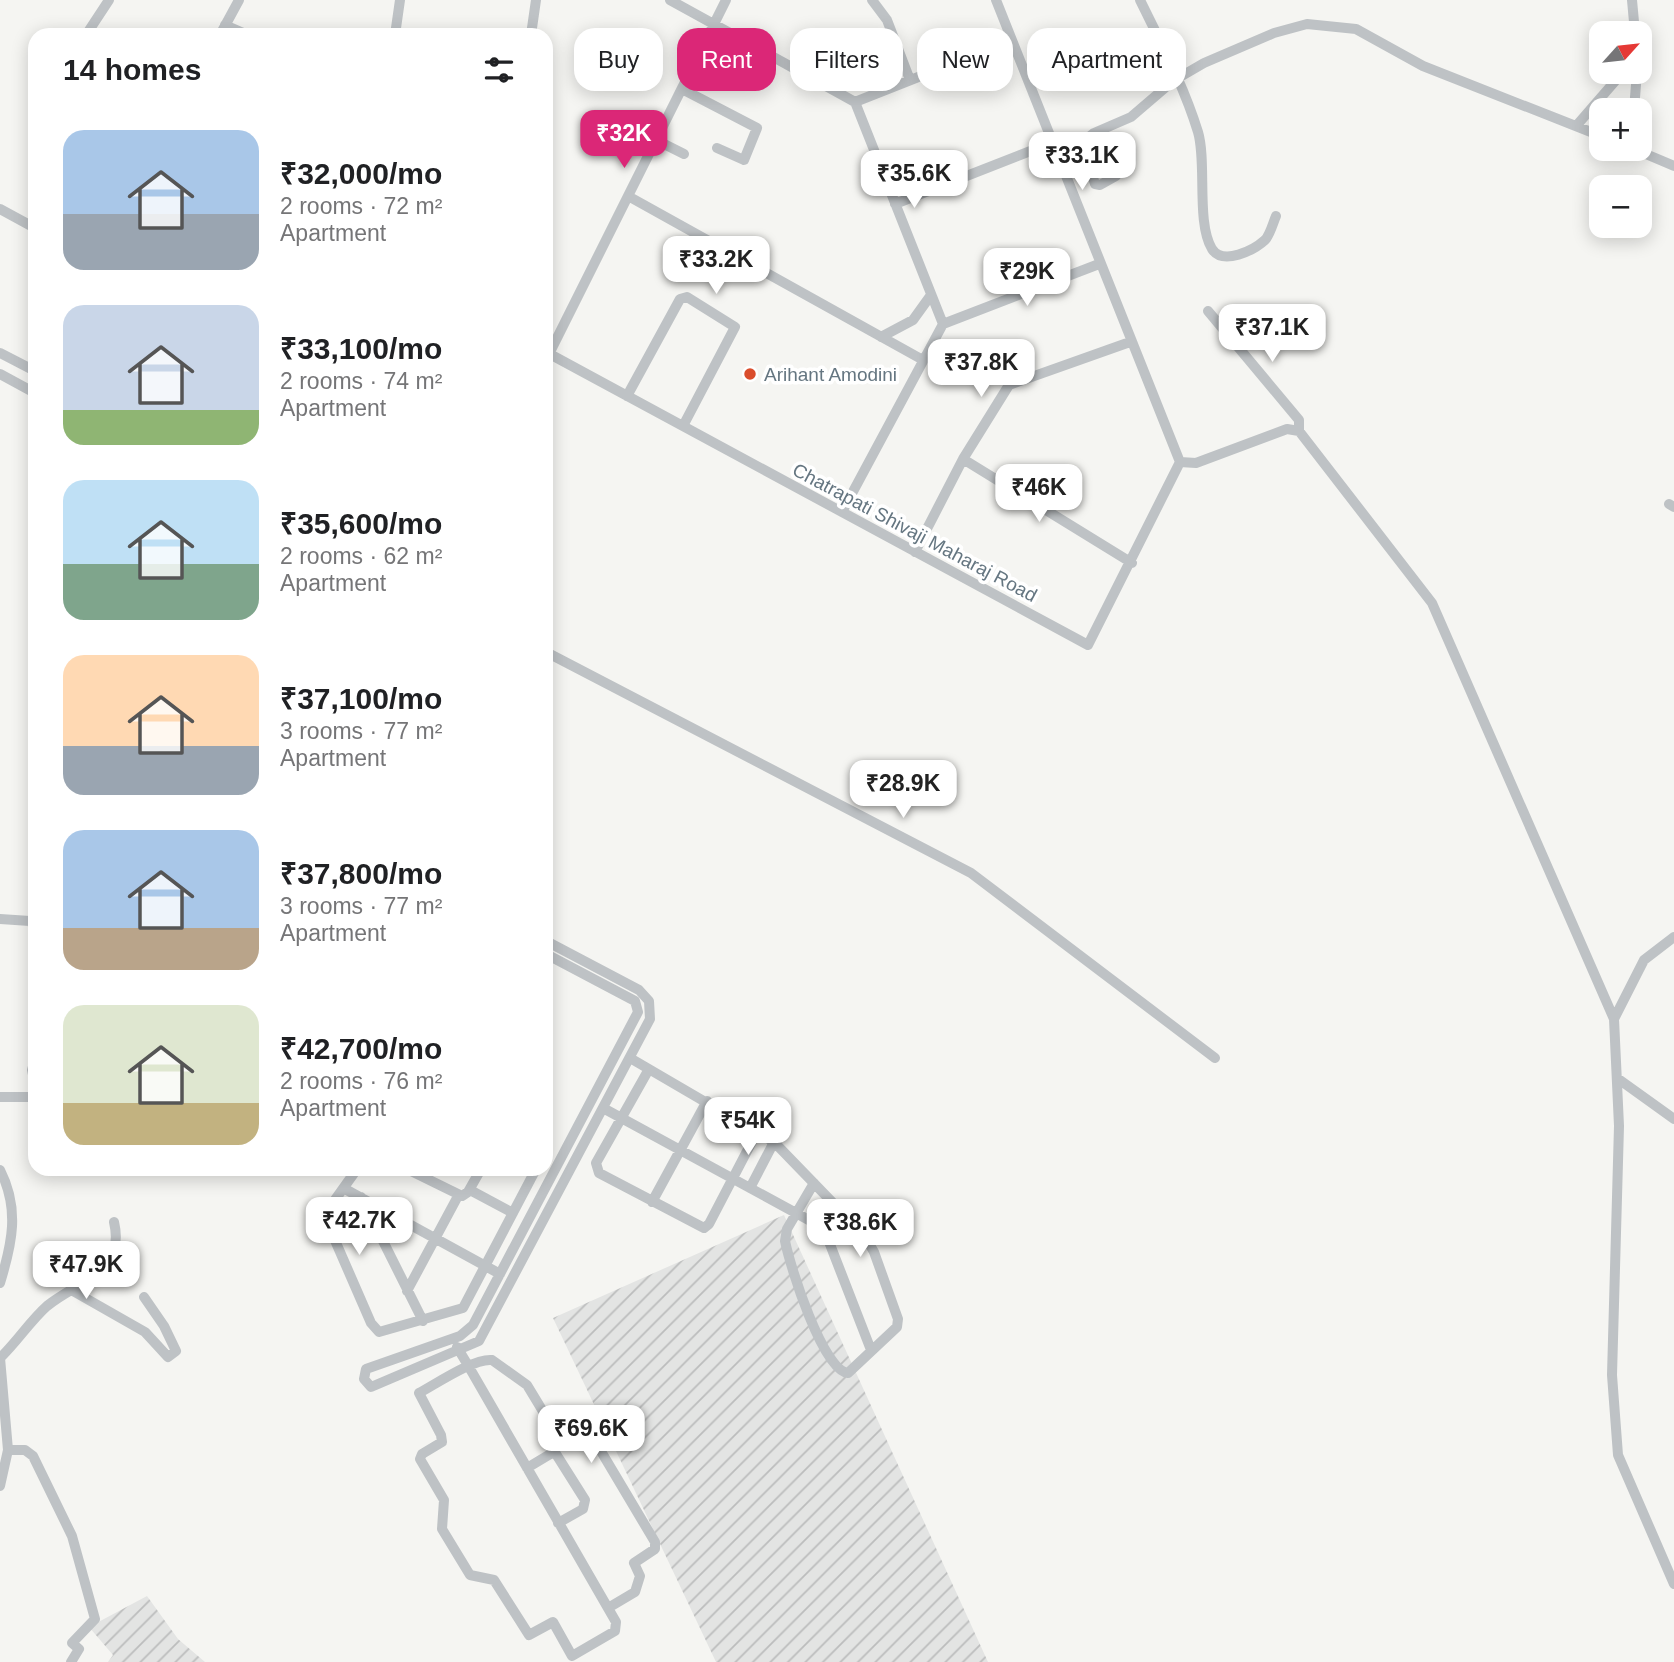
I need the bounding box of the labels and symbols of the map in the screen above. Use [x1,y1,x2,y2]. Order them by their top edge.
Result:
north arrow [1589,21,1652,84]
pin: ₹32K [583,110,665,170]
pin: ₹33.1K [1025,132,1139,192]
pin: ₹35.6K [857,150,971,210]
pin: ₹33.2K [659,236,773,296]
pin: ₹29K [986,248,1068,308]
pin: ₹37.1K [1215,304,1329,364]
pin: ₹37.8K [924,340,1038,399]
place label: Arihant Amodini [764,364,897,385]
marker: Arihant Amodini [742,366,758,382]
street label: Chatrapati Shivaji Maharaj Road [789,459,1040,606]
pin: ₹46K [998,464,1080,524]
pin: ₹28.9K [846,760,960,820]
pin: ₹54K [707,1098,789,1157]
pin: ₹42.7K [302,1198,416,1257]
pin: ₹38.6K [803,1200,917,1259]
pin: ₹47.9K [29,1242,143,1301]
pin: ₹69.6K [534,1406,648,1465]

